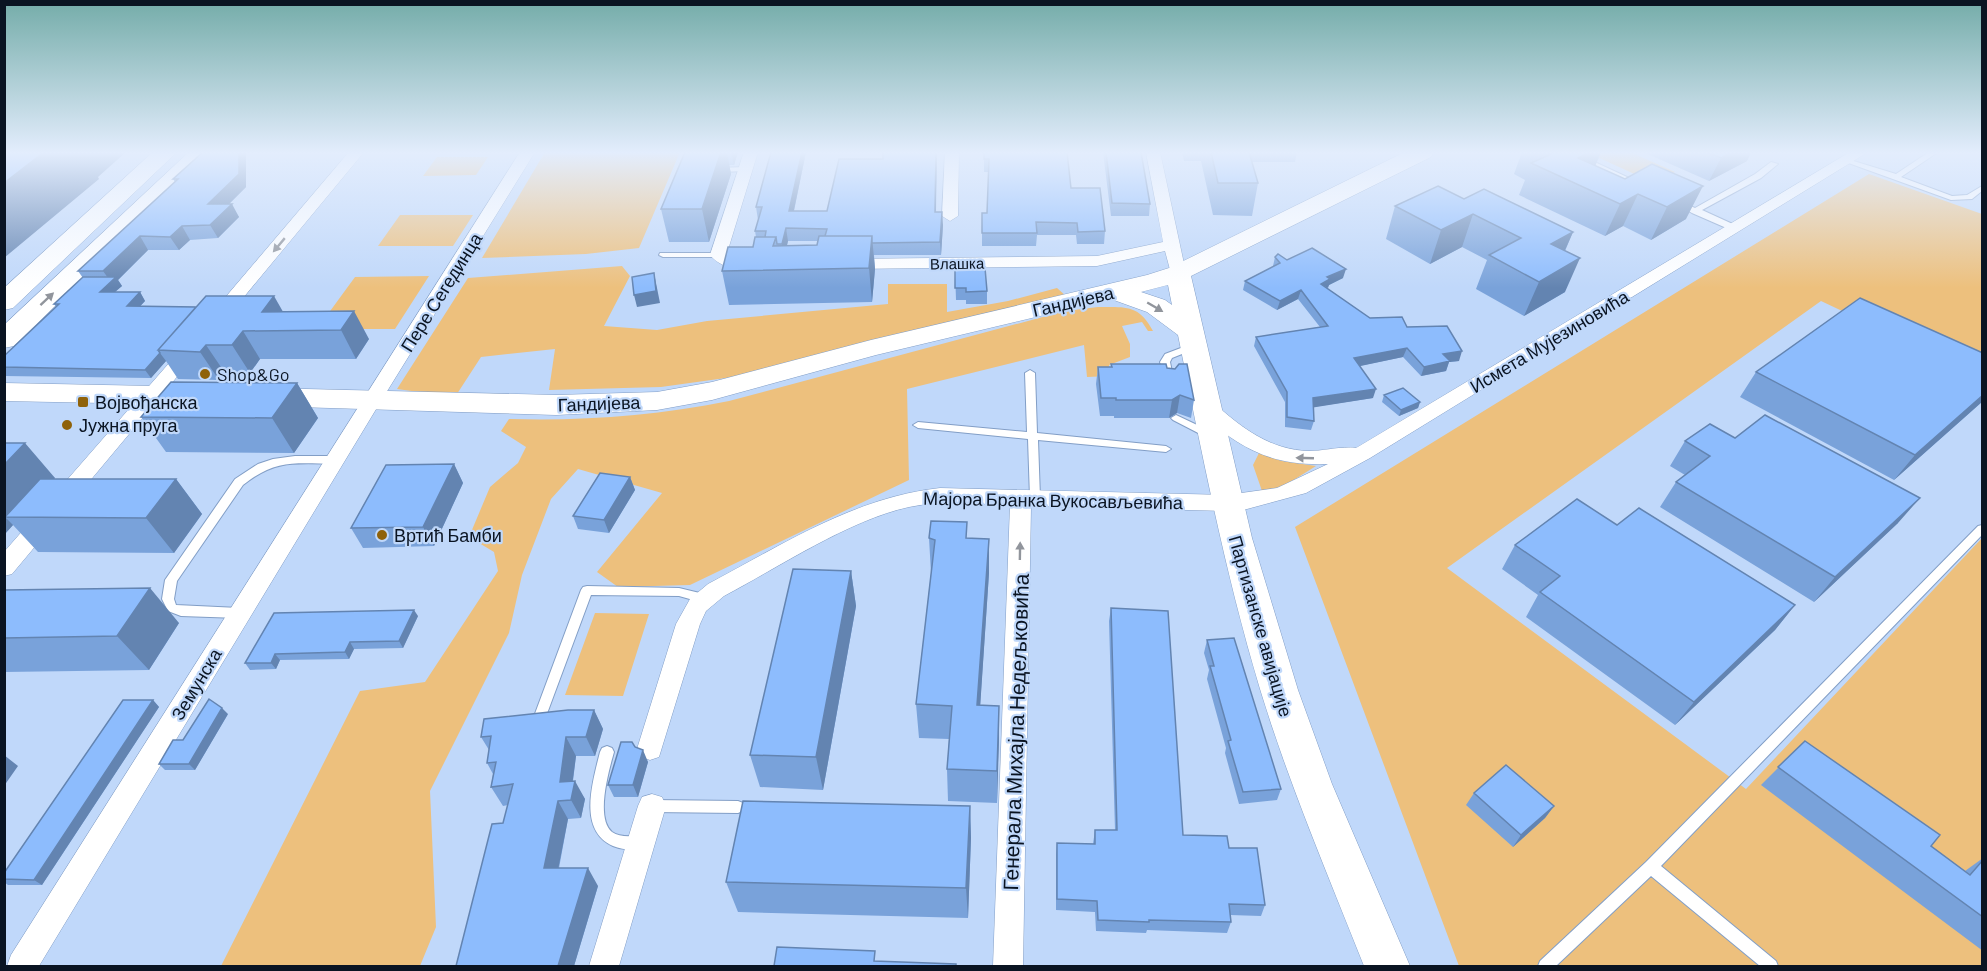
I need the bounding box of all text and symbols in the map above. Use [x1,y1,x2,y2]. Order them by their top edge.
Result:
street label: Пере Сегединца [396,228,487,356]
one-way arrow [273,237,286,252]
street label: Влашка [930,254,985,272]
street label: Гандијева [1030,281,1117,321]
street label: Исмета Мујезиновића [1466,284,1633,397]
one-way arrow [40,293,54,307]
one-way arrow [1147,302,1164,312]
place label: Shop&Go [217,363,290,385]
marker: Shop&Go [198,367,212,381]
place label: Војвођанска [95,391,199,413]
street label: Гандијева [557,391,642,415]
marker: Војвођанска [76,395,90,409]
place label: Јужна пруга [79,414,179,436]
marker: Јужна пруга [60,418,74,432]
one-way arrow [1295,453,1314,462]
street label: Мајора Бранка Вукосављевића [923,487,1184,513]
place label: Вртић Бамби [394,524,502,546]
marker: Вртић Бамби [375,528,389,542]
street label: Партизанске авијације [1225,533,1297,719]
one-way arrow [1015,542,1024,561]
street label: Генерала Михајла Недељковића [997,573,1033,891]
street label: Земунска [166,643,226,724]

